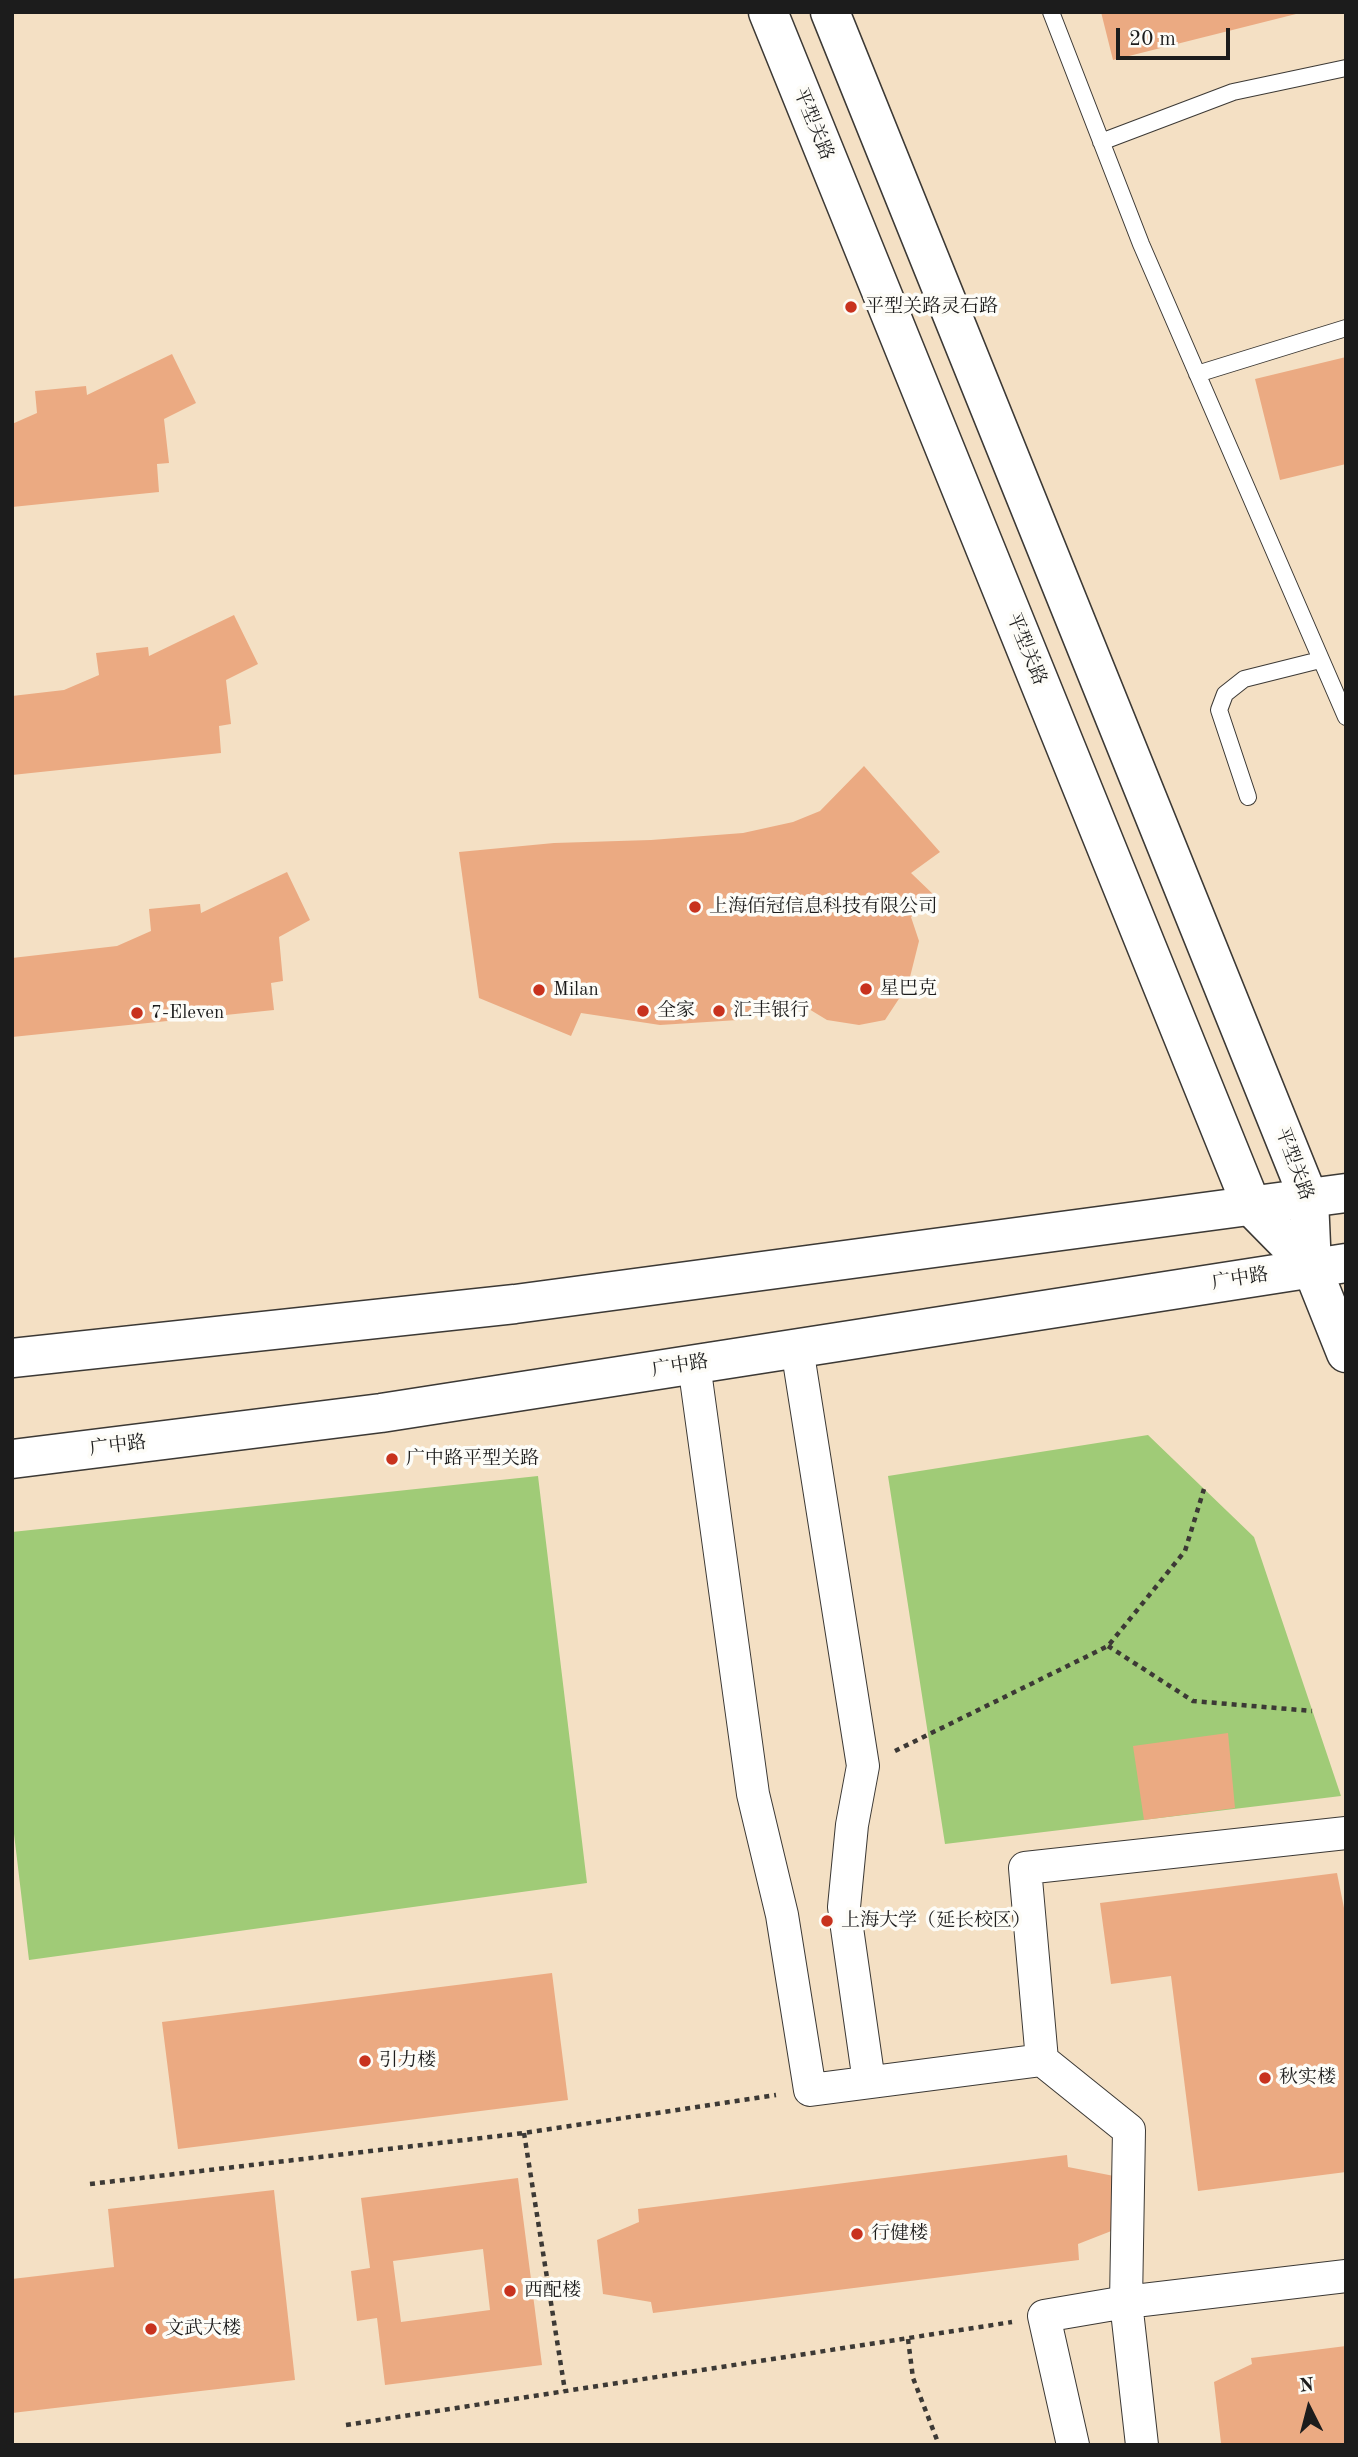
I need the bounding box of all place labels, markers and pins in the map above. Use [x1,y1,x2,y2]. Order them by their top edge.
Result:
place label: 平型关路灵石路 [865,296,998,318]
marker: 平型关路灵石路 [843,299,859,315]
place label: 上海佰冠信息科技有限公司 [709,896,937,918]
marker: 上海佰冠信息科技有限公司 [687,899,703,915]
place label: 星巴克 [880,978,937,1000]
place label: Milan [553,979,599,1001]
marker: 星巴克 [858,981,874,997]
marker: Milan [531,982,547,998]
place label: 全家 [657,1000,695,1022]
place label: 汇丰银行 [733,1000,809,1022]
place label: 7-Eleven [151,1002,224,1024]
marker: 全家 [635,1003,651,1019]
marker: 汇丰银行 [711,1003,727,1019]
marker: 7-Eleven [129,1005,145,1021]
place label: 广中路平型关路 [406,1448,539,1470]
marker: 广中路平型关路 [384,1451,400,1467]
place label: 上海大学（延长校区） [841,1910,1031,1932]
marker: 上海大学（延长校区） [819,1913,835,1929]
place label: 引力楼 [379,2050,436,2072]
marker: 引力楼 [357,2053,373,2069]
place label: 秋实楼 [1279,2067,1336,2089]
marker: 秋实楼 [1257,2070,1273,2086]
place label: 行健楼 [871,2223,928,2245]
marker: 行健楼 [849,2226,865,2242]
place label: 西配楼 [524,2280,581,2302]
marker: 西配楼 [502,2283,518,2299]
place label: 文武大楼 [165,2318,241,2340]
marker: 文武大楼 [143,2321,159,2337]

